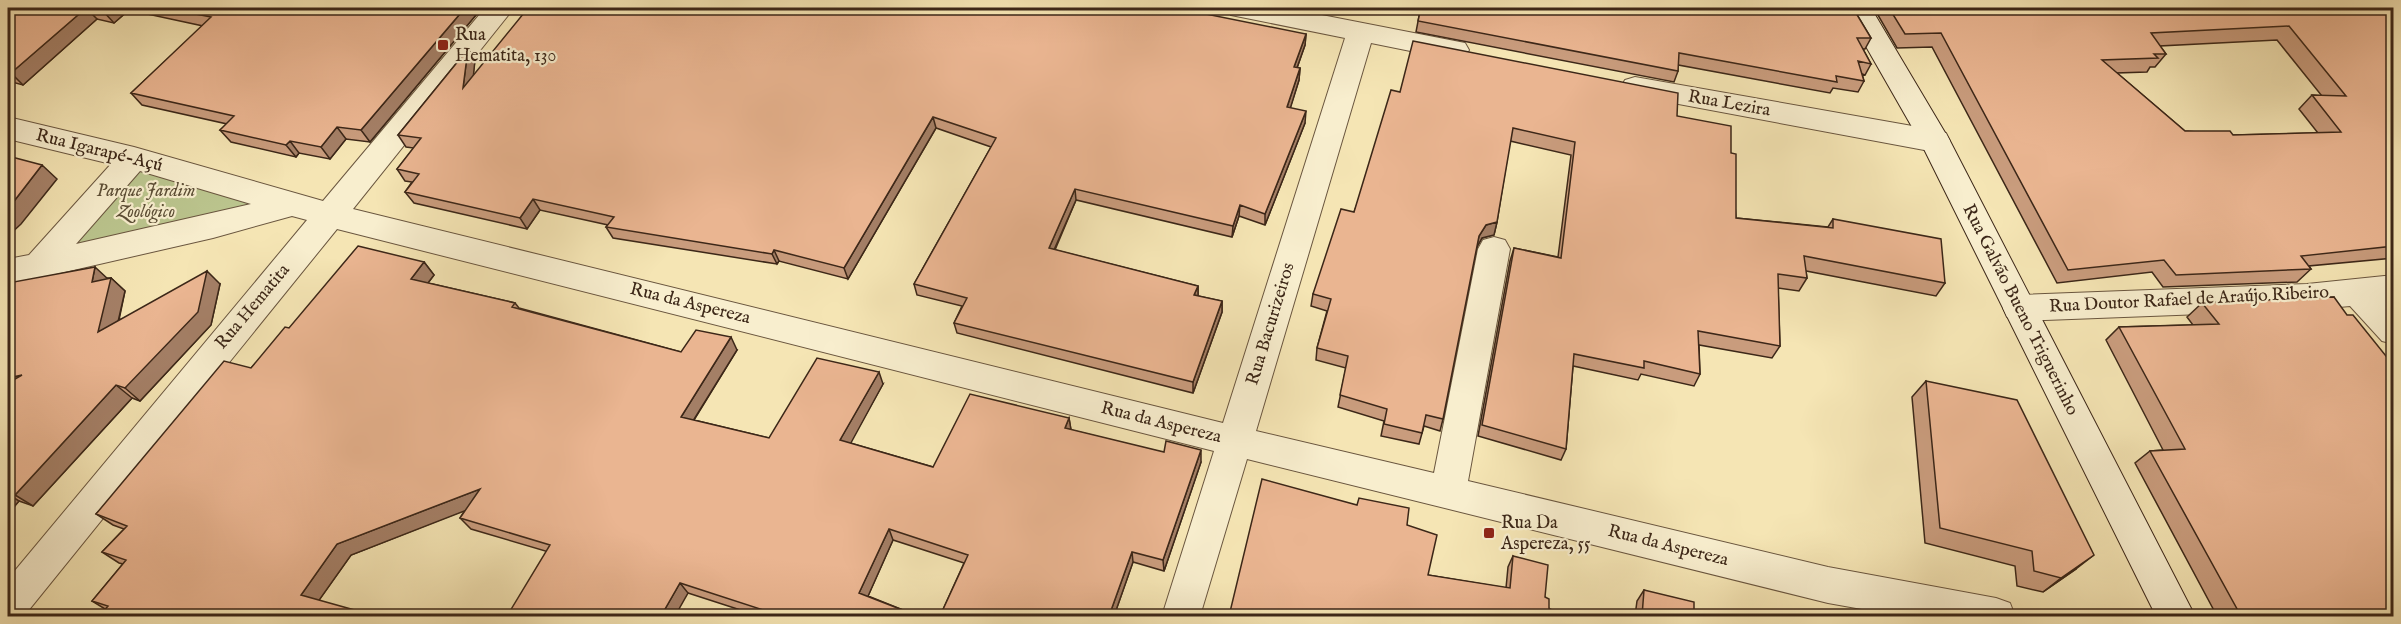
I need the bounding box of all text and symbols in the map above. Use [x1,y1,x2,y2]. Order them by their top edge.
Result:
place label: Rua Hematita, 130 [455,24,556,68]
marker: Rua Hematita, 130 [436,38,450,52]
street label: Rua Lezira [1686,85,1772,123]
street label: Rua Igarapé-Açú [33,124,165,178]
park label: Parque Jardim Zoológico [97,180,195,224]
street label: Rua Galvão Bueno Triguerinho [1957,200,2084,420]
street label: Rua Hematita [211,259,296,355]
street label: Rua Bacurizeiros [1241,260,1301,388]
street label: Rua da Aspereza [627,278,753,330]
street label: Rua Doutor Rafael de Araújo Ribeiro [2049,281,2330,319]
street label: Rua da Aspereza [1098,397,1224,449]
place label: Rua Da Aspereza, 55 [1500,512,1591,556]
street label: Rua da Aspereza [1605,520,1731,572]
marker: Rua Da Aspereza, 55 [1482,526,1496,540]

